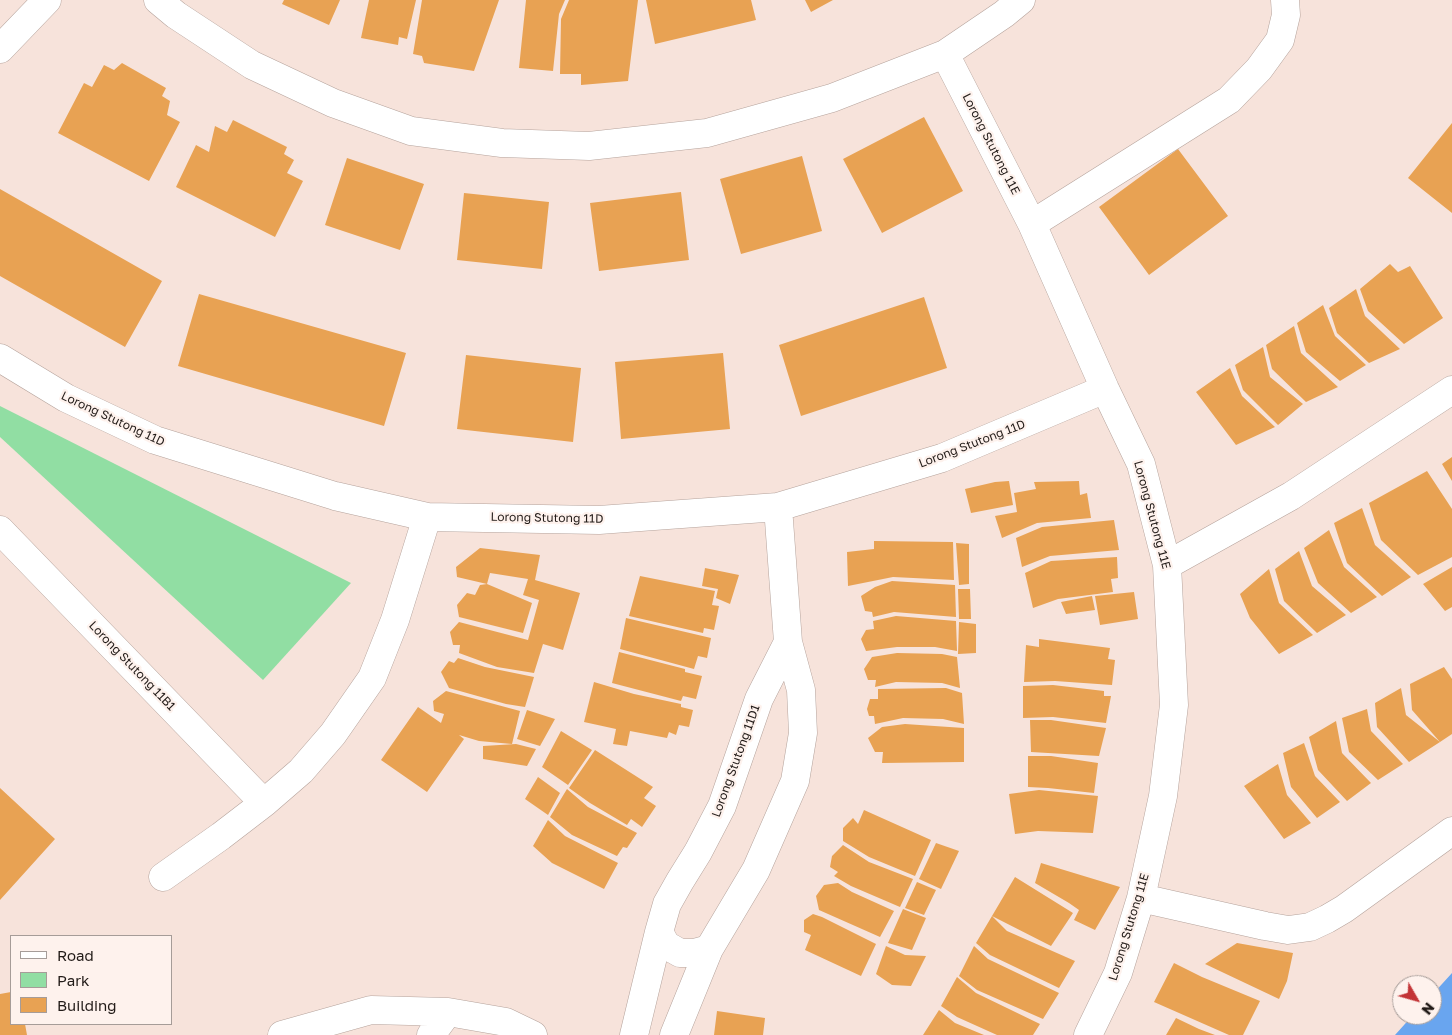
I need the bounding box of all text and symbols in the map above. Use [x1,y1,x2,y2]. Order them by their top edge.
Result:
street label: Lorong Stutong 11E [959,91,1023,197]
street label: Lorong Stutong 11D [59,389,167,449]
street label: Lorong Stutong 11D [917,417,1027,471]
street label: Lorong Stutong 11E [1131,459,1173,571]
street label: Lorong Stutong 11D [491,510,603,526]
street label: Lorong Stutong 11B1 [86,618,178,714]
street label: Lorong Stutong 11D1 [709,703,763,819]
street label: Lorong Stutong 11E [1106,872,1152,982]
legend [10,935,172,1025]
text: Road [57,946,94,964]
text: Park [57,971,89,989]
north arrow [1392,975,1442,1025]
text: Building [57,996,117,1014]
text: N [1418,999,1438,1018]

